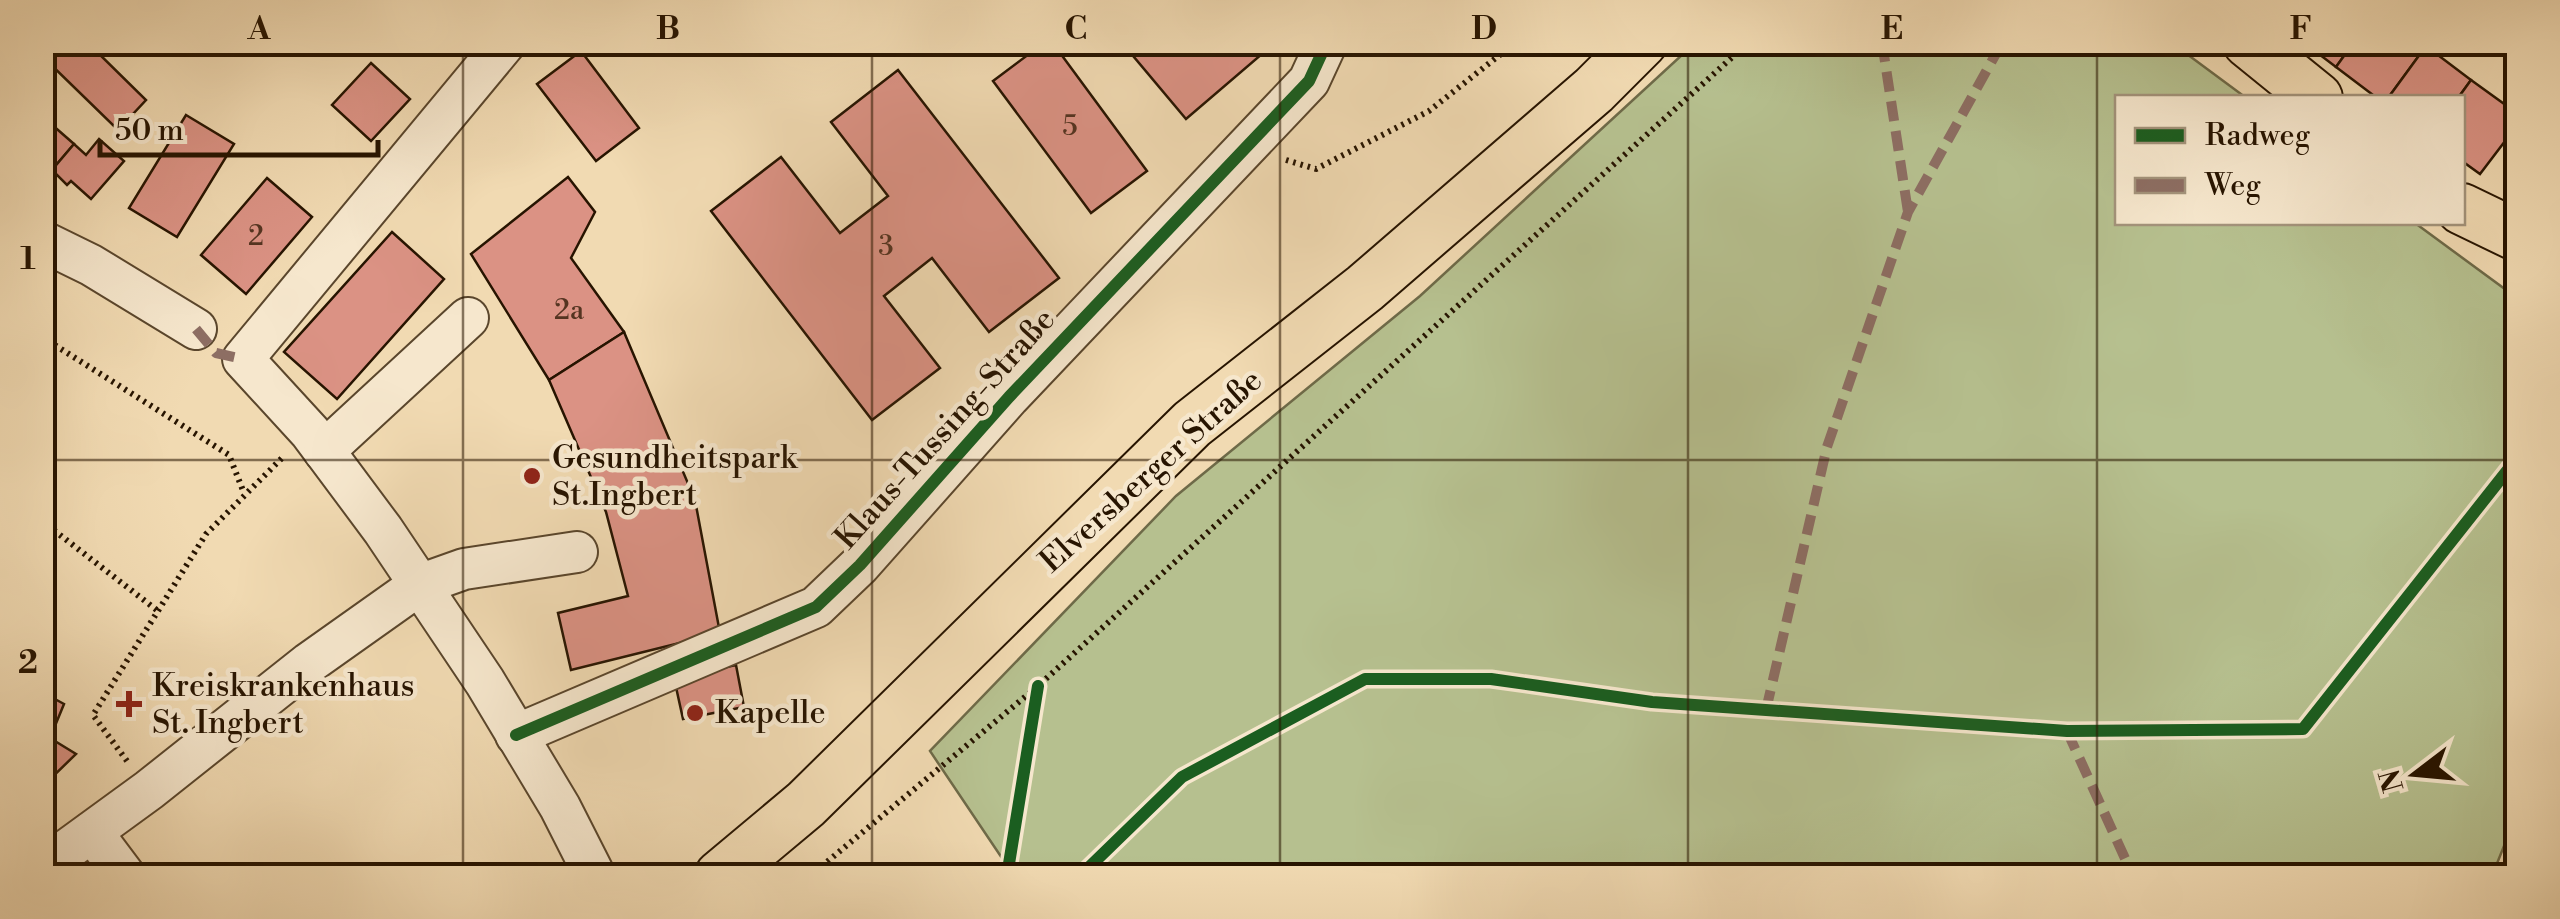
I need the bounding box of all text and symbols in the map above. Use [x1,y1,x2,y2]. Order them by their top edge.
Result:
text: A [247,9,272,49]
text: B [656,9,680,49]
text: C [1065,9,1087,49]
text: D [1471,9,1497,49]
text: E [1881,9,1903,49]
text: F [2290,9,2312,49]
scale bar [100,95,378,157]
legend [2115,95,2465,225]
house number: 5 [1062,109,1078,144]
text: 50 m [115,112,184,150]
text: Radweg [2205,117,2311,155]
text: Weg [2204,167,2261,205]
house number: 2 [248,219,264,254]
house number: 3 [878,229,894,264]
text: 1 [20,239,36,279]
house number: 2a [554,293,585,328]
street label: Klaus-Tussing-Straße [826,300,1064,558]
street label: Elversberger Straße [1031,361,1271,581]
place label: Gesundheitspark St.Ingbert [552,438,799,515]
marker: Gesundheitspark St.Ingbert [521,465,543,487]
text: 2 [18,643,38,683]
place label: Kreiskrankenhaus St. Ingbert [152,666,415,743]
marker: Kreiskrankenhaus St. Ingbert [116,691,142,717]
place label: Kapelle [715,693,826,733]
marker: Kapelle [684,702,706,724]
north arrow [2365,724,2465,824]
text: N [2373,765,2412,796]

